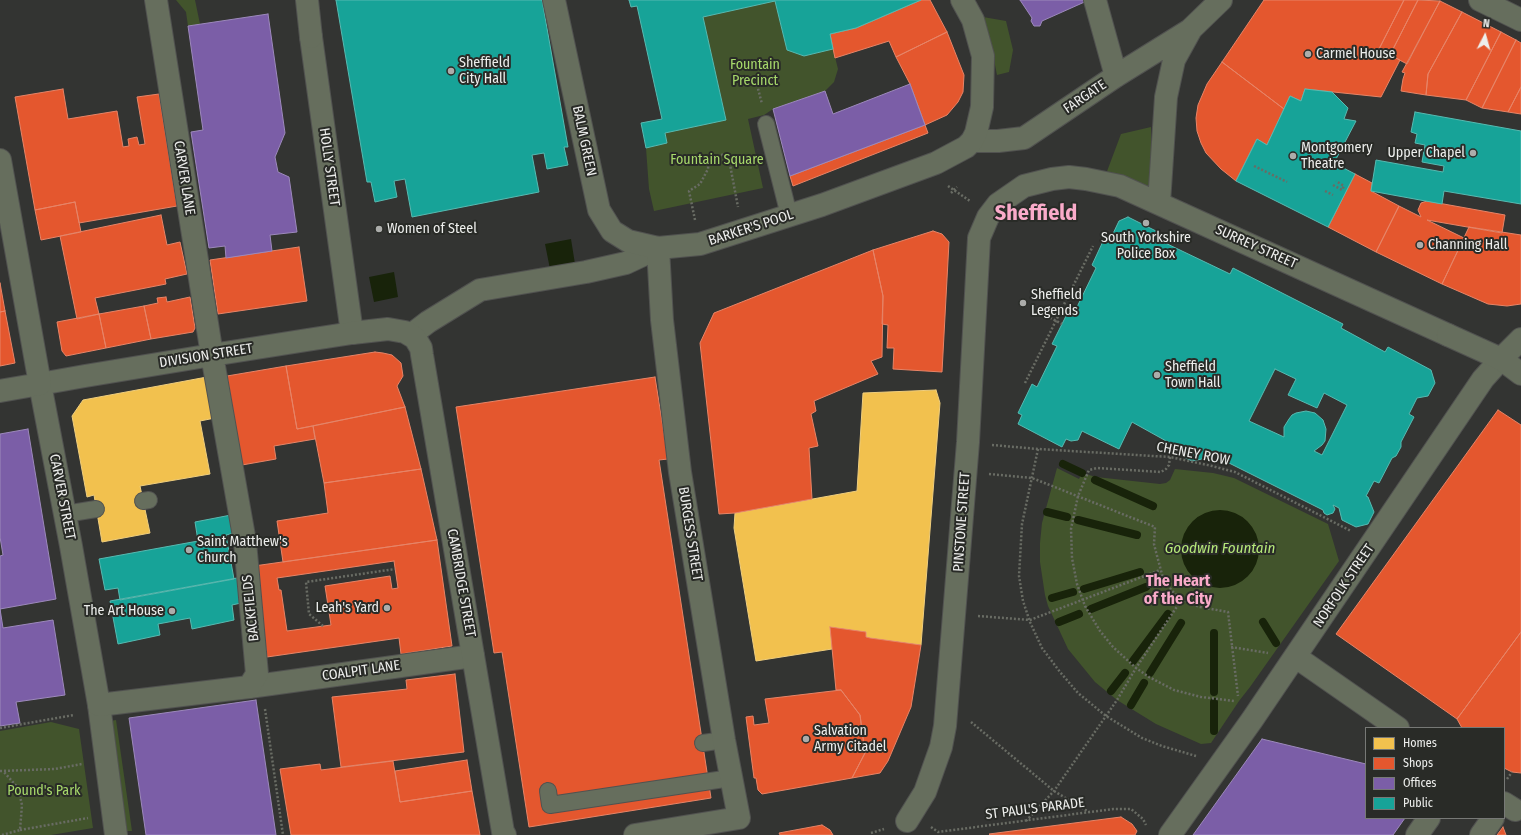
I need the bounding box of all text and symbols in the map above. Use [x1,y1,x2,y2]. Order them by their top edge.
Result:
north arrow [1465,16,1505,56]
text: N [1482,17,1490,30]
place label: Carmel House [1316,46,1395,62]
marker: Carmel House [1303,49,1313,59]
place label: Sheffield City Hall [459,55,510,88]
park label: Fountain Precinct [730,57,780,90]
marker: Sheffield City Hall [446,66,456,76]
street label: FARGATE [1060,77,1110,117]
street label: BALM GREEN [568,104,600,178]
street label: HOLLY STREET [315,127,343,207]
street label: CARVER LANE [170,140,198,216]
place label: Montgomery Theatre [1301,140,1373,172]
place label: Upper Chapel [1388,145,1465,161]
marker: Upper Chapel [1468,148,1478,158]
marker: Montgomery Theatre [1288,151,1298,161]
park label: Fountain Square [670,152,764,168]
district label: Sheffield [995,201,1077,227]
street label: BARKER'S POOL [706,206,796,250]
marker: South Yorkshire Police Box [1141,218,1151,228]
place label: Women of Steel [387,221,477,237]
street label: SURREY STREET [1213,222,1299,272]
marker: Women of Steel [374,224,384,234]
place label: South Yorkshire Police Box [1101,230,1191,262]
place label: Channing Hall [1428,237,1507,253]
marker: Channing Hall [1415,240,1425,250]
place label: Sheffield Legends [1031,287,1082,320]
marker: Sheffield Legends [1018,298,1028,308]
street label: DIVISION STREET [158,340,254,372]
place label: Sheffield Town Hall [1165,359,1221,392]
marker: Sheffield Town Hall [1152,370,1162,380]
street label: CHENEY ROW [1155,439,1231,469]
street label: CARVER STREET [45,453,79,541]
street label: PINSTONE STREET [950,472,974,572]
street label: BURGESS STREET [674,486,706,582]
street label: CAMBRIDGE STREET [443,527,479,639]
place label: Saint Matthew's Church [197,534,288,566]
water label: Goodwin Fountain [1165,540,1275,558]
street label: NORFOLK STREET [1310,541,1378,631]
marker: Saint Matthew's Church [184,545,194,555]
district label: The Heart of the City [1144,572,1212,610]
street label: BACKFIELDS [239,574,263,642]
place label: Leah's Yard [316,600,379,616]
place label: The Art House [84,603,164,619]
marker: Leah's Yard [382,603,392,613]
marker: The Art House [167,606,177,616]
street label: COALPIT LANE [321,657,401,685]
place label: Salvation Army Citadel [814,723,887,756]
legend [1365,727,1505,819]
marker: Salvation Army Citadel [801,734,811,744]
text: Homes [1403,736,1437,750]
text: Shops [1403,756,1433,770]
text: Offices [1403,776,1436,790]
park label: Pound's Park [7,783,81,799]
street label: ST PAUL'S PARADE [984,795,1086,823]
text: Public [1403,796,1433,810]

